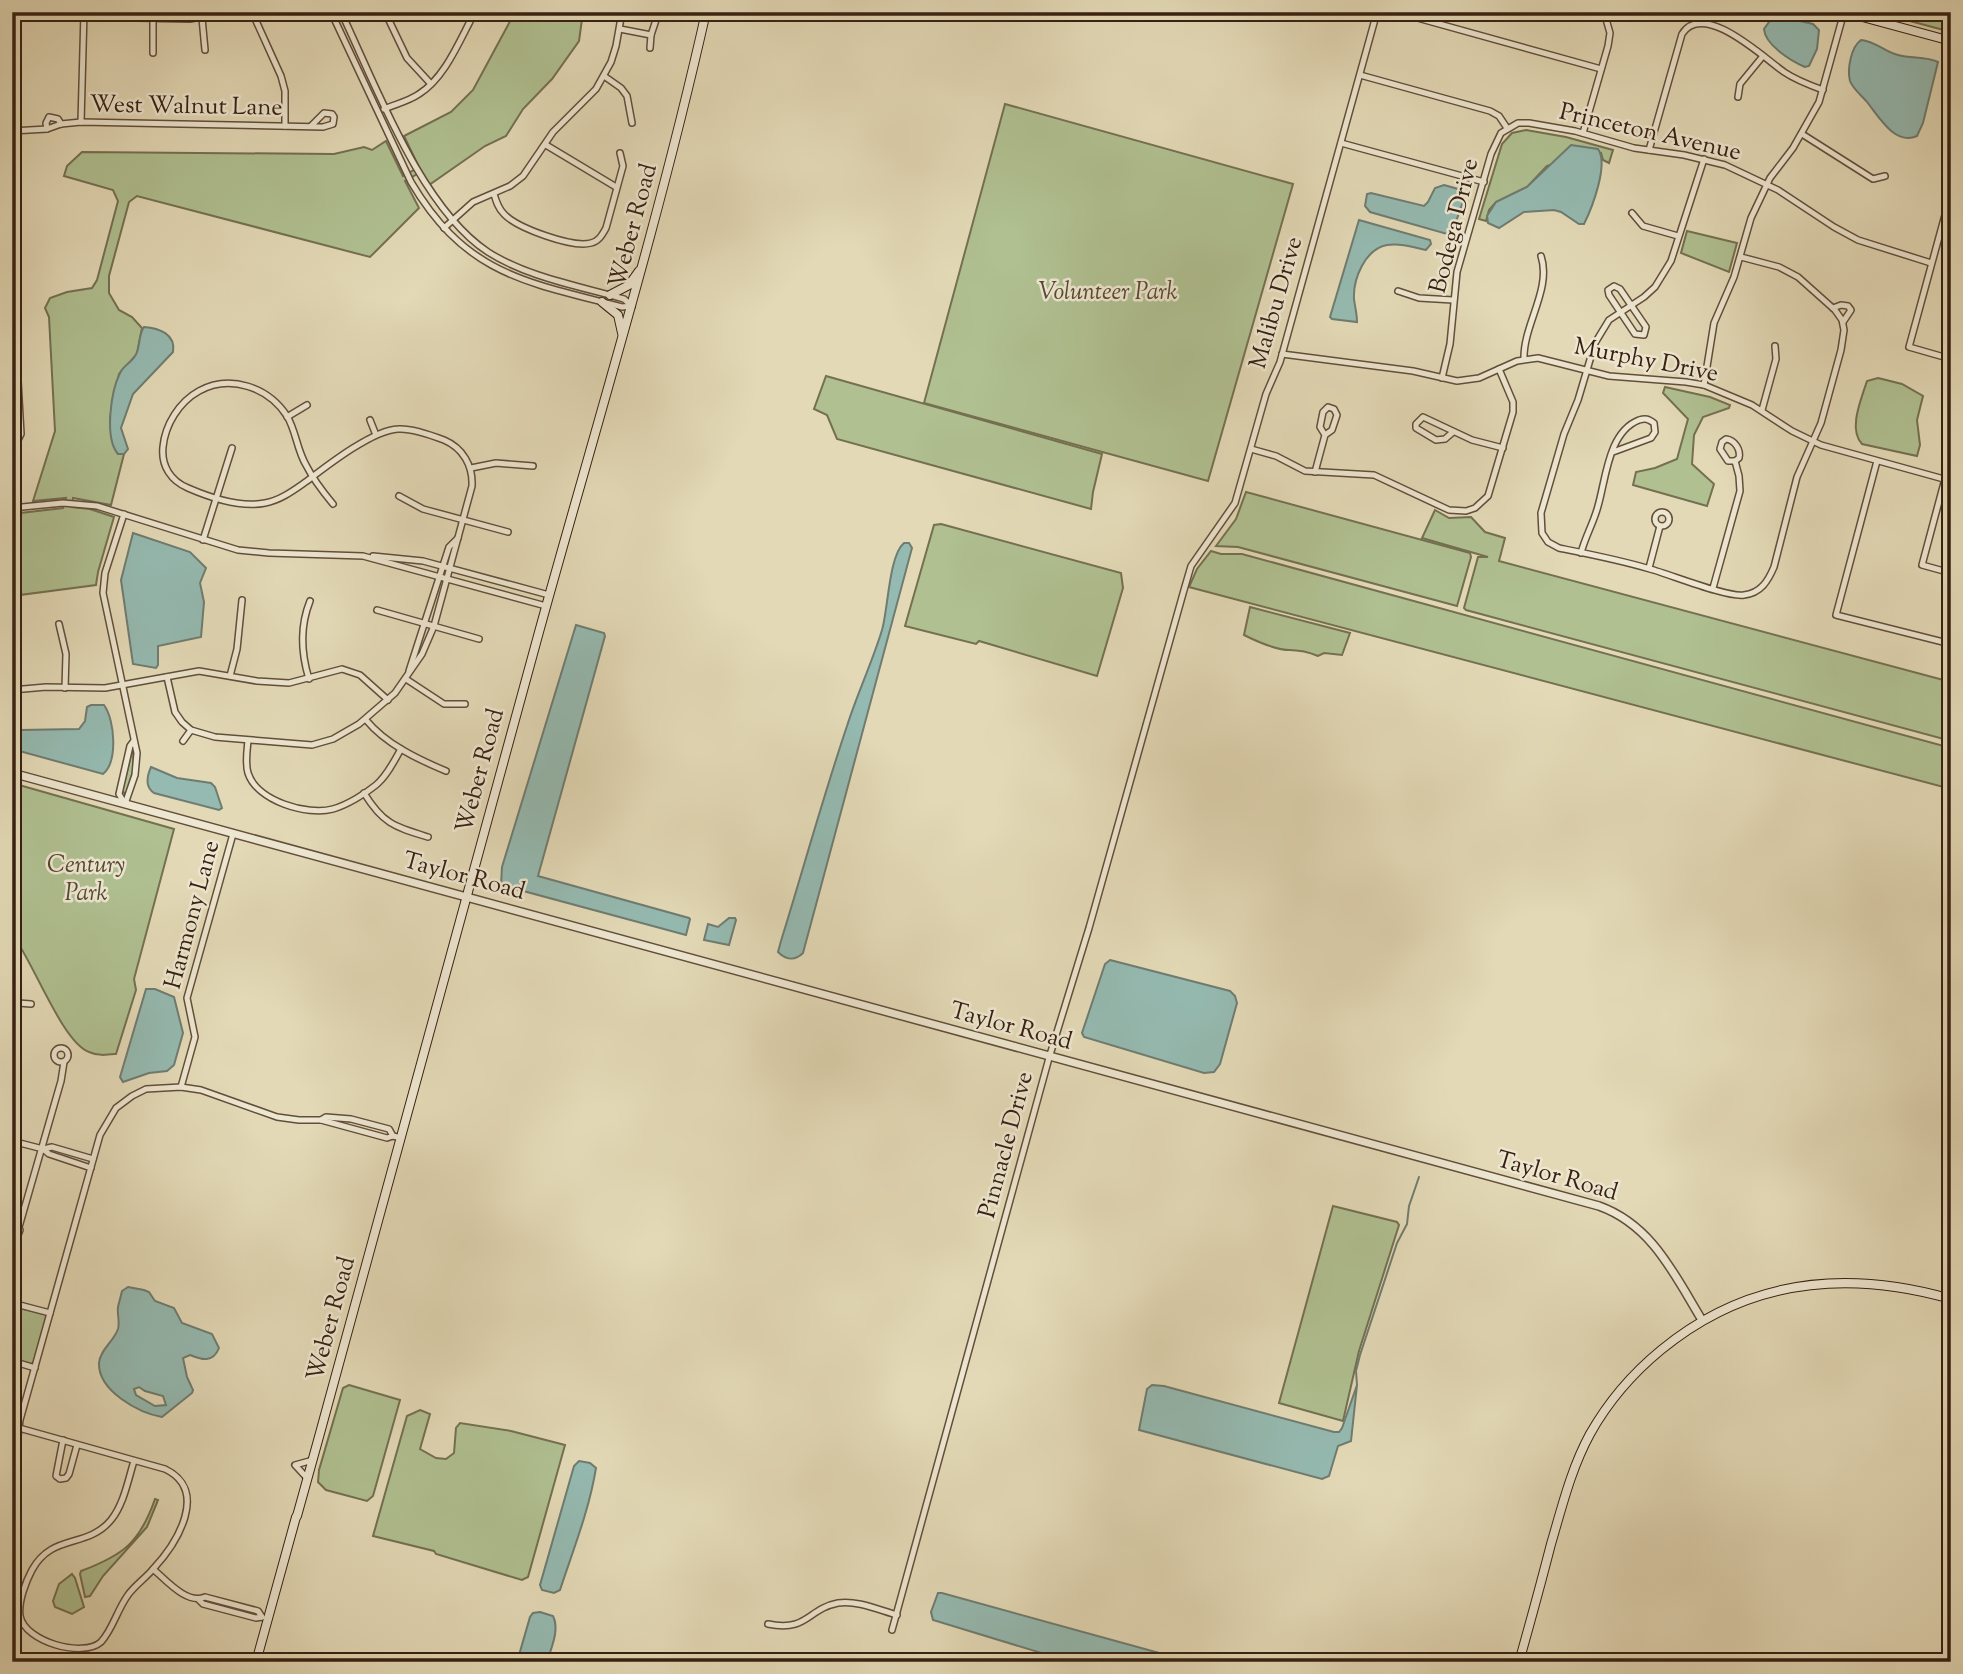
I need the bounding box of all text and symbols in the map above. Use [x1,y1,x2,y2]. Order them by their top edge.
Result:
street label: West Walnut Lane [89,88,283,126]
street label: Princeton Avenue [1556,96,1744,170]
street label: Bodega Drive [1422,155,1488,297]
street label: Weber Road [601,160,667,292]
street label: Malibu Drive [1242,233,1312,373]
park label: Volunteer Park [1039,276,1178,310]
street label: Murphy Drive [1571,330,1721,392]
street label: Weber Road [448,705,514,837]
street label: Harmony Lane [157,837,229,993]
street label: Taylor Road [399,844,529,910]
park label: Century Park [47,849,125,911]
street label: Taylor Road [946,994,1076,1060]
street label: Pinnacle Drive [971,1068,1043,1222]
street label: Taylor Road [1492,1143,1622,1211]
street label: Weber Road [299,1253,365,1385]

